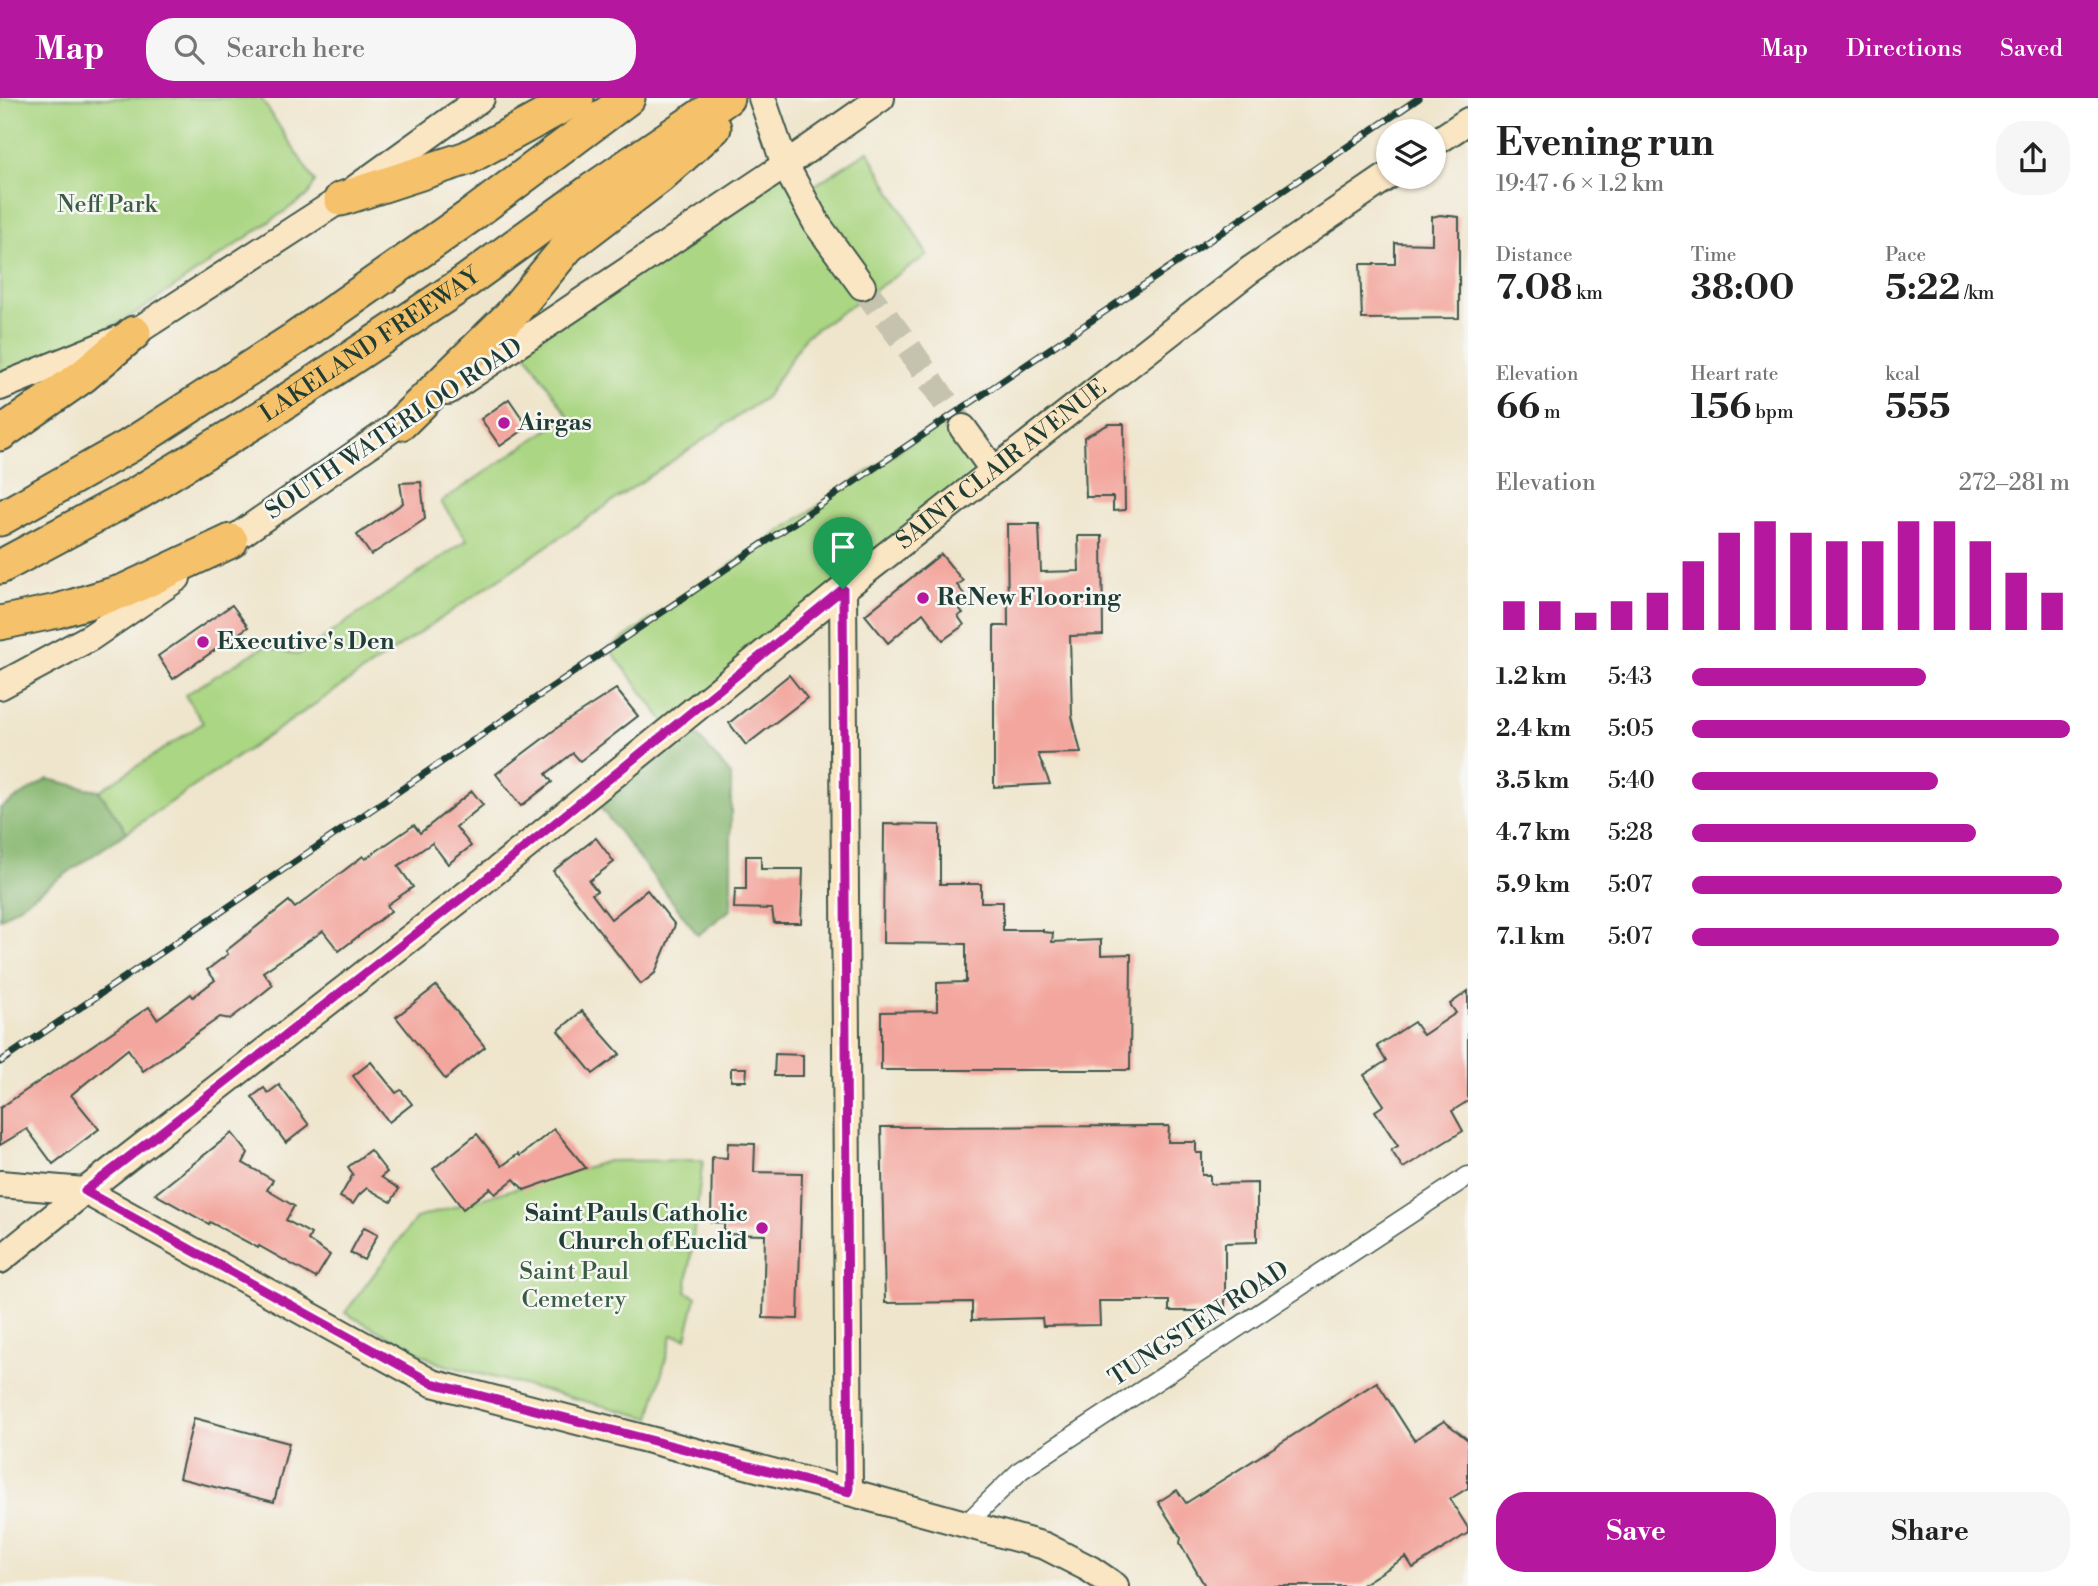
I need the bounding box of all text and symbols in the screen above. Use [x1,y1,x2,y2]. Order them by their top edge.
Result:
search box [146,18,636,81]
text: Map [35,29,104,70]
icon: search [170,30,208,68]
text: Search here [226,33,365,65]
text: Map [1761,34,1808,64]
text: Directions [1846,34,1962,64]
text: Saved [2000,34,2063,64]
map controls [1376,119,1446,189]
button: layers [1376,119,1446,189]
text: Evening run [1496,120,1714,167]
button: share [1996,121,2070,195]
text: 19:47 · 6 × 1.2 km [1496,170,1664,198]
park label: Neff Park [57,190,158,220]
text: Distance [1496,243,1573,267]
text: Time [1691,243,1736,267]
text: Pace [1885,243,1926,267]
street label: LAKELAND FREEWAY [255,260,487,429]
text: 7.08 [1496,267,1572,310]
text: 38:00 [1691,267,1795,310]
text: 5:22 [1885,267,1960,310]
text: km [1572,281,1603,305]
text: /km [1960,281,1994,305]
street label: SOUTH WATERLOO ROAD [260,332,528,526]
text: Elevation [1496,362,1578,386]
text: Heart rate [1691,362,1778,386]
text: kcal [1885,362,1920,386]
street label: SAINT CLAIR AVENUE [890,373,1113,556]
text: 66 [1496,386,1540,429]
text: 156 [1691,386,1751,429]
text: 555 [1885,386,1950,429]
text: m [1540,400,1561,424]
text: bpm [1751,400,1794,424]
place label: Airgas [517,408,592,438]
marker: Airgas [496,415,512,431]
text: Elevation [1496,469,1596,497]
text: 272–281 m [1959,469,2070,497]
pin [813,517,873,589]
icon: arrive [824,528,862,566]
place label: ReNew Flooring [937,583,1122,613]
marker: ReNew Flooring [915,590,931,606]
place label: Executive's Den [217,627,395,657]
marker: Executive's Den [195,634,211,650]
text: 1.2 km [1496,663,1567,691]
text: 5:43 [1608,663,1652,691]
text: 2.4 km [1496,715,1571,743]
text: 5:05 [1608,715,1654,743]
text: 3.5 km [1496,767,1569,795]
text: 5:40 [1608,767,1655,795]
text: 4.7 km [1496,819,1570,847]
text: 5:28 [1608,819,1653,847]
text: 5.9 km [1496,871,1570,899]
text: 5:07 [1608,871,1652,899]
text: 7.1 km [1496,923,1565,951]
text: 5:07 [1608,923,1652,951]
place label: Saint Pauls Catholic Church of Euclid [525,1199,748,1257]
marker: Saint Pauls Catholic Church of Euclid [754,1220,770,1236]
street label: TUNGSTEN ROAD [1103,1255,1295,1393]
park label: Saint Paul Cemetery [519,1257,629,1315]
button: Save [1496,1492,1776,1572]
button: Share [1790,1492,2070,1572]

